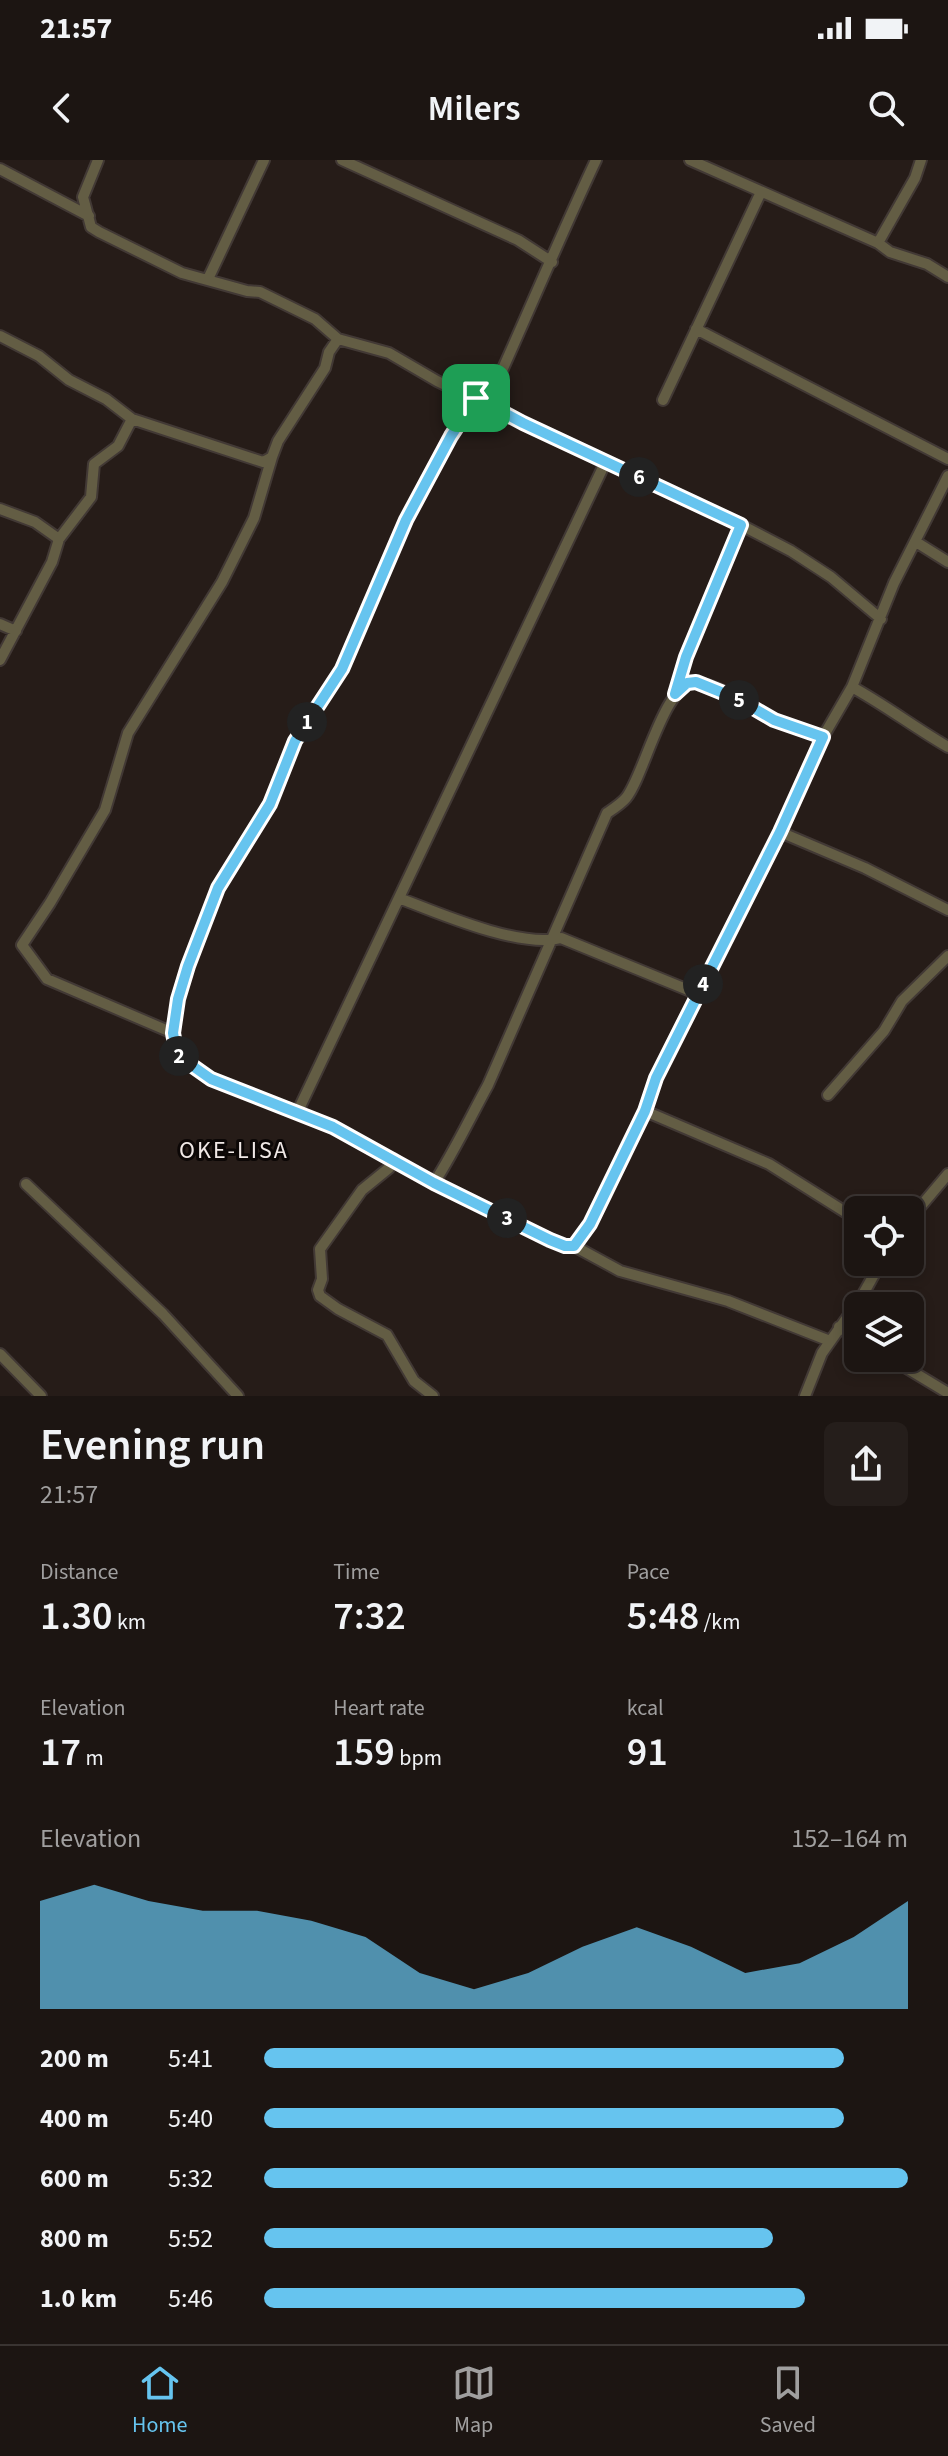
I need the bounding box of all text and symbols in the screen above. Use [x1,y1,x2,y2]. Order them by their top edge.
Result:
text: 21:57 [40,7,112,50]
text: Milers [428,83,521,134]
icon: back [40,86,84,130]
icon: search [864,86,908,130]
pin [442,364,510,432]
icon: arrive [454,376,498,420]
pin: 6 [619,457,659,497]
text: 6 [633,461,645,493]
pin: 5 [719,680,759,720]
text: 5 [733,684,745,716]
pin: 1 [287,702,327,742]
text: 1 [301,706,313,738]
pin: 4 [683,964,723,1004]
text: 4 [697,968,709,1000]
pin: 2 [159,1036,199,1076]
text: 2 [173,1040,185,1072]
district label: OKE-LISA [179,1133,289,1168]
map controls [844,1196,924,1372]
button: locate [844,1196,924,1276]
pin: 3 [487,1198,527,1238]
text: 3 [501,1202,513,1234]
button: layers [844,1292,924,1372]
text: Evening run [40,1414,265,1477]
button: share [824,1422,908,1506]
text: 21:57 [40,1476,98,1513]
text: Distance [40,1556,118,1588]
text: Time [333,1556,380,1588]
text: Pace [627,1556,670,1588]
text: 1.30 [40,1588,113,1645]
text: 7:32 [333,1588,406,1645]
text: 5:48 [627,1588,699,1645]
text: km [113,1606,146,1638]
text: /km [699,1606,740,1638]
text: Elevation [40,1692,126,1724]
text: Heart rate [333,1692,425,1724]
text: kcal [627,1692,664,1724]
text: 17 [40,1724,81,1781]
text: 159 [333,1724,395,1781]
text: 91 [627,1724,668,1781]
text: m [81,1742,104,1774]
text: bpm [395,1742,442,1774]
text: Elevation [40,1820,141,1857]
text: 152–164 m [791,1820,908,1857]
text: 200 m [40,2040,109,2077]
text: 5:41 [168,2040,213,2077]
text: 400 m [40,2100,109,2137]
text: 5:40 [168,2100,213,2137]
text: 600 m [40,2160,109,2197]
text: 5:32 [168,2160,213,2197]
text: 800 m [40,2220,109,2257]
text: 5:52 [168,2220,213,2257]
text: 1.0 km [40,2280,117,2317]
text: 5:46 [168,2280,213,2317]
tab: Home [132,2361,187,2441]
tab: Map [452,2361,496,2441]
tab: Saved [760,2361,816,2441]

